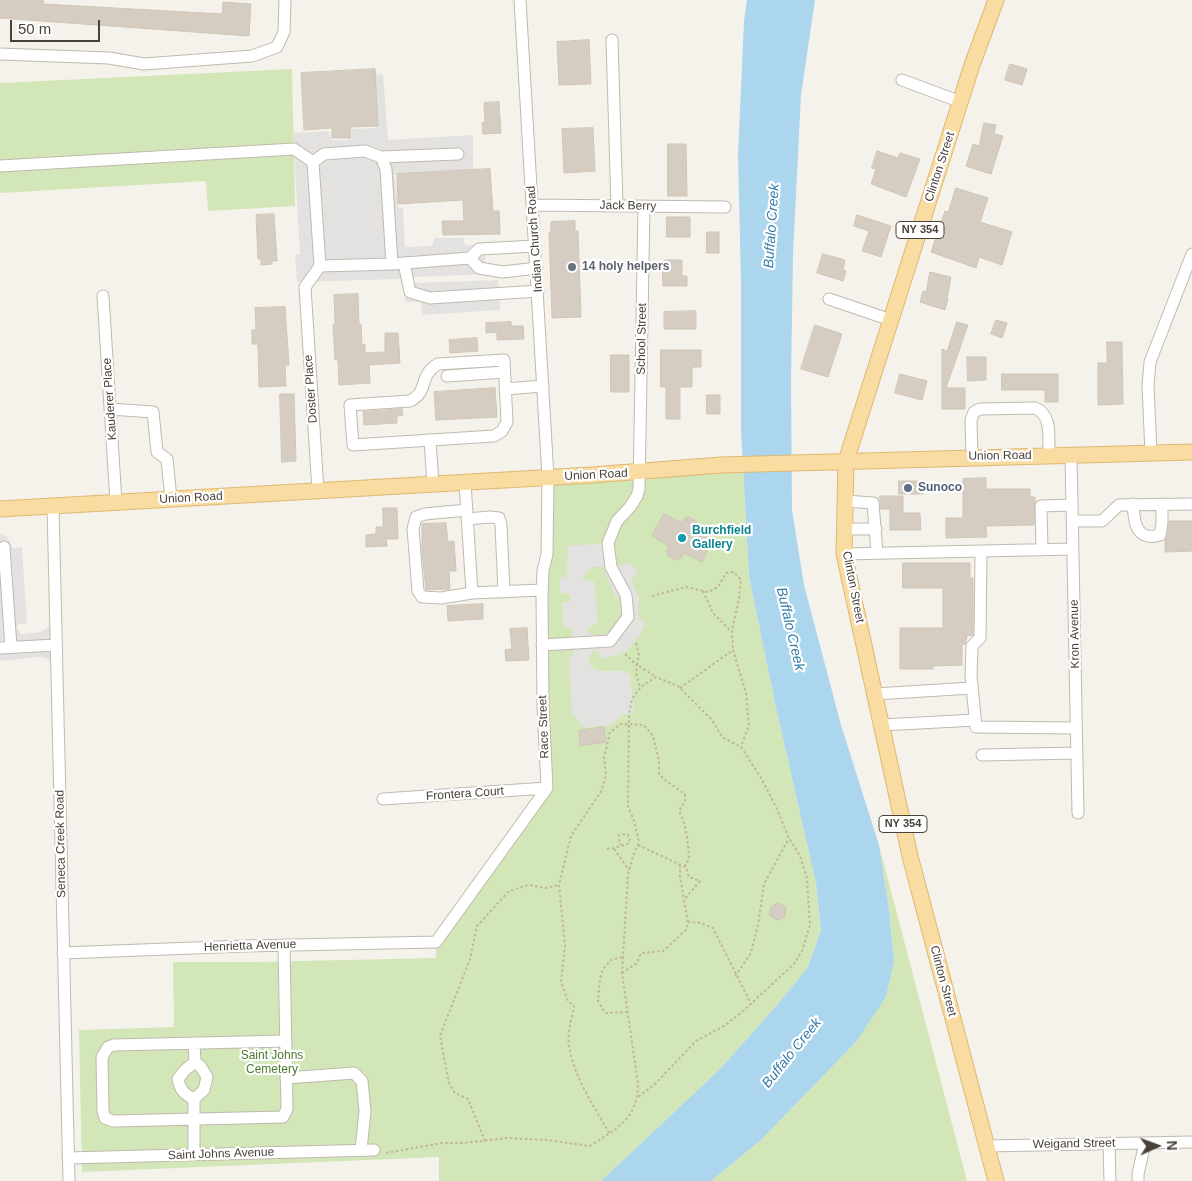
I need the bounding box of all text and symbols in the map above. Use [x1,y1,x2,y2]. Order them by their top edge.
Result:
scale bar [12,10,102,42]
text: 50 m [18,20,51,37]
street label: Clinton Street [922,130,958,204]
water label: Buffalo Creek [761,183,783,269]
street label: Indian Church Road [524,185,546,293]
street label: Jack Berry [600,198,656,214]
road number: NY 354 [896,222,944,238]
place label: 14 holy helpers [582,260,669,274]
marker: 14 holy helpers [566,261,578,273]
street label: School Street [634,303,650,375]
street label: Doster Place [301,354,321,424]
street label: Kauderer Place [100,357,120,441]
street label: Union Road [968,448,1032,464]
street label: Union Road [564,466,628,484]
place label: Sunoco [918,481,962,495]
marker: Sunoco [902,482,914,494]
street label: Union Road [159,489,223,507]
place label: Burchfield Gallery [692,524,751,552]
marker: Burchfield Gallery [676,532,688,544]
street label: Clinton Street [839,550,867,624]
water label: Buffalo Creek [772,586,808,672]
street label: Kron Avenue [1067,599,1083,669]
street label: Race Street [536,695,552,759]
street label: Frontera Court [426,784,504,804]
street label: Seneca Creek Road [53,790,69,898]
road number: NY 354 [879,816,927,832]
street label: Henrietta Avenue [204,937,296,955]
street label: Clinton Street [927,944,959,1018]
water label: Buffalo Creek [759,1015,825,1091]
park label: Saint Johns Cemetery [241,1049,303,1077]
north arrow [1132,1121,1182,1171]
street label: Weigand Street [1033,1136,1115,1152]
text: N [1164,1140,1180,1151]
street label: Saint Johns Avenue [168,1145,274,1163]

